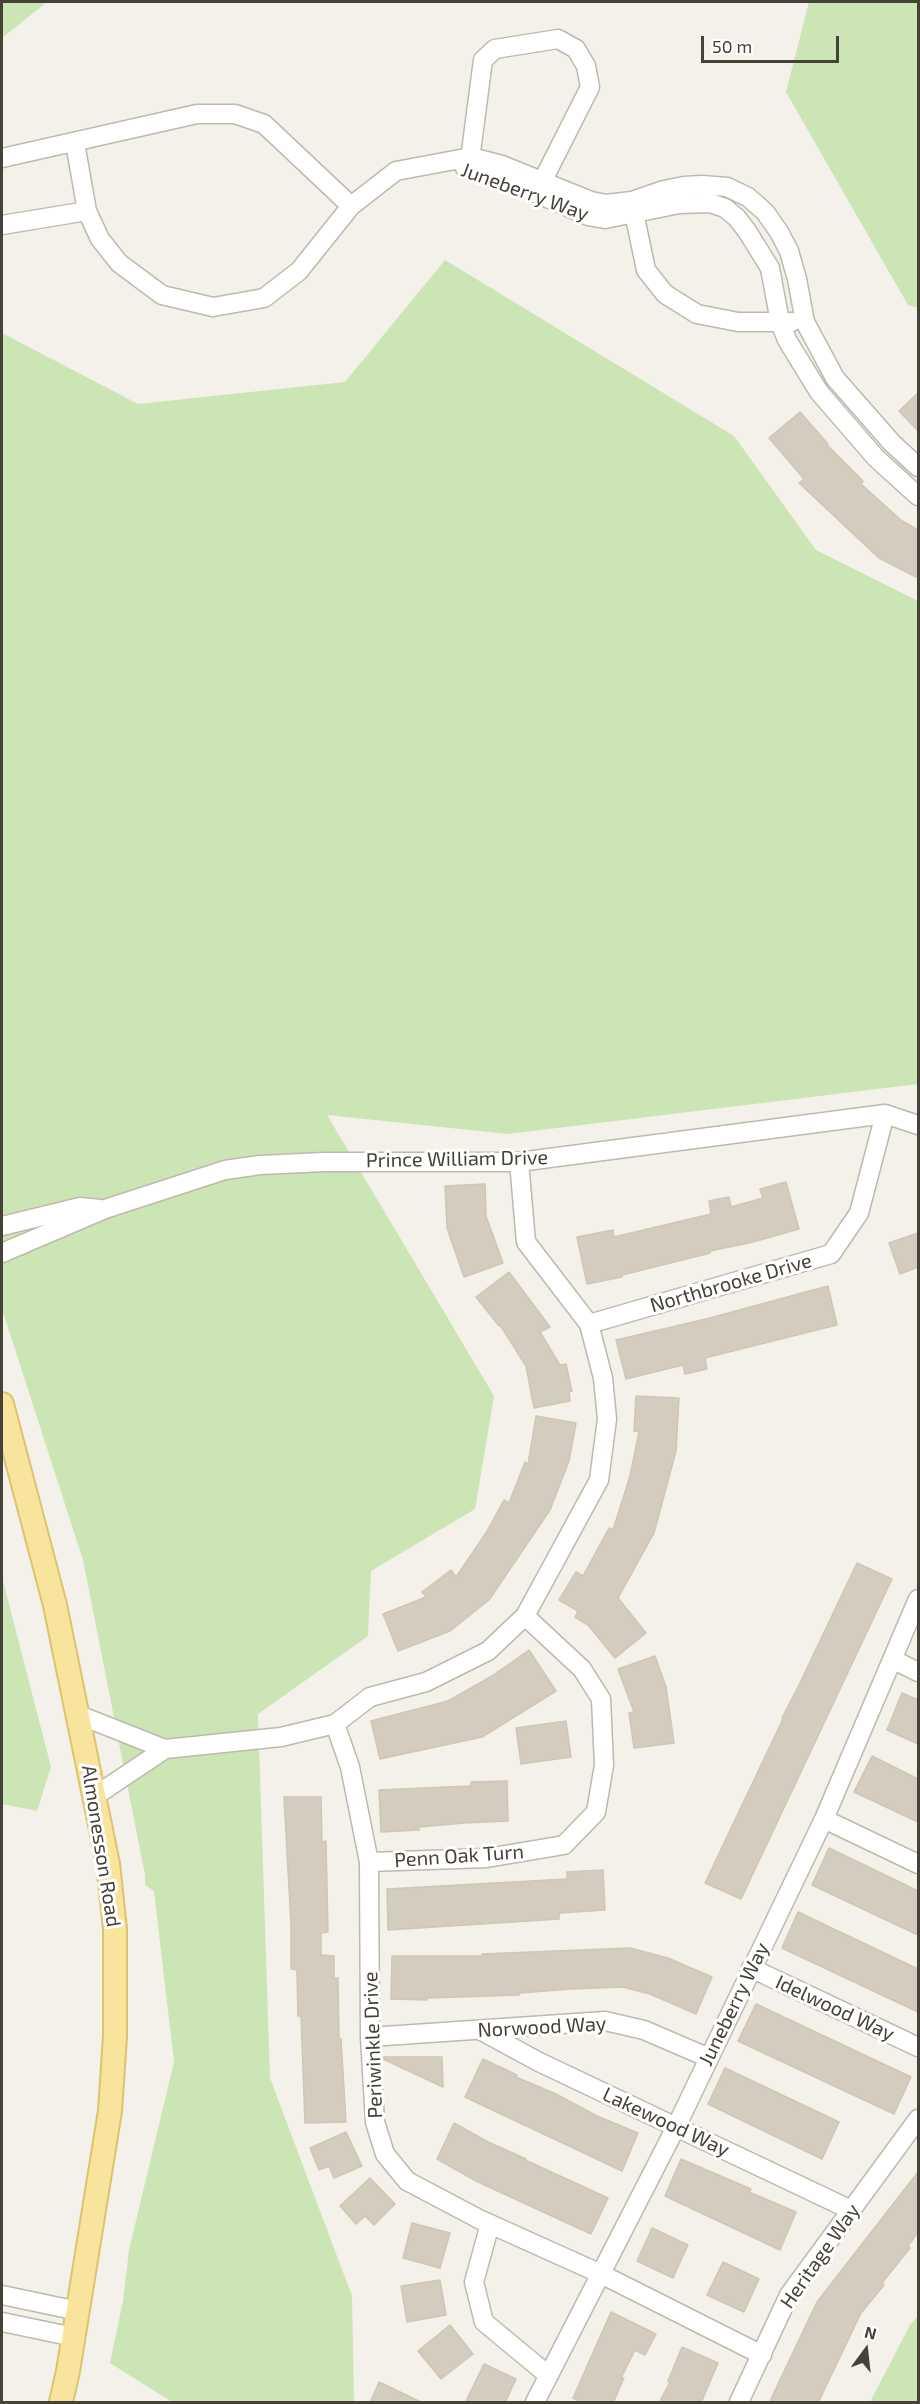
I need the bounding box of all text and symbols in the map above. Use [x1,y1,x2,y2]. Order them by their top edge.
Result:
scale bar [704,24,842,62]
text: 50 m [712,35,752,57]
street label: Juneberry Way [458,158,592,226]
street label: Prince William Drive [366,1145,548,1173]
street label: Northbrooke Drive [647,1248,815,1318]
street label: Almonesson Road [76,1763,126,1929]
street label: Penn Oak Turn [393,1839,525,1873]
street label: Juneberry Way [694,1938,774,2070]
street label: Idelwood Way [772,1970,898,2046]
street label: Periwinkle Drive [358,1971,388,2119]
street label: Norwood Way [477,2012,607,2042]
street label: Lakewood Way [599,2082,733,2162]
street label: Heritage Way [775,2199,865,2313]
north arrow [836,2320,896,2380]
text: N [863,2321,879,2343]

